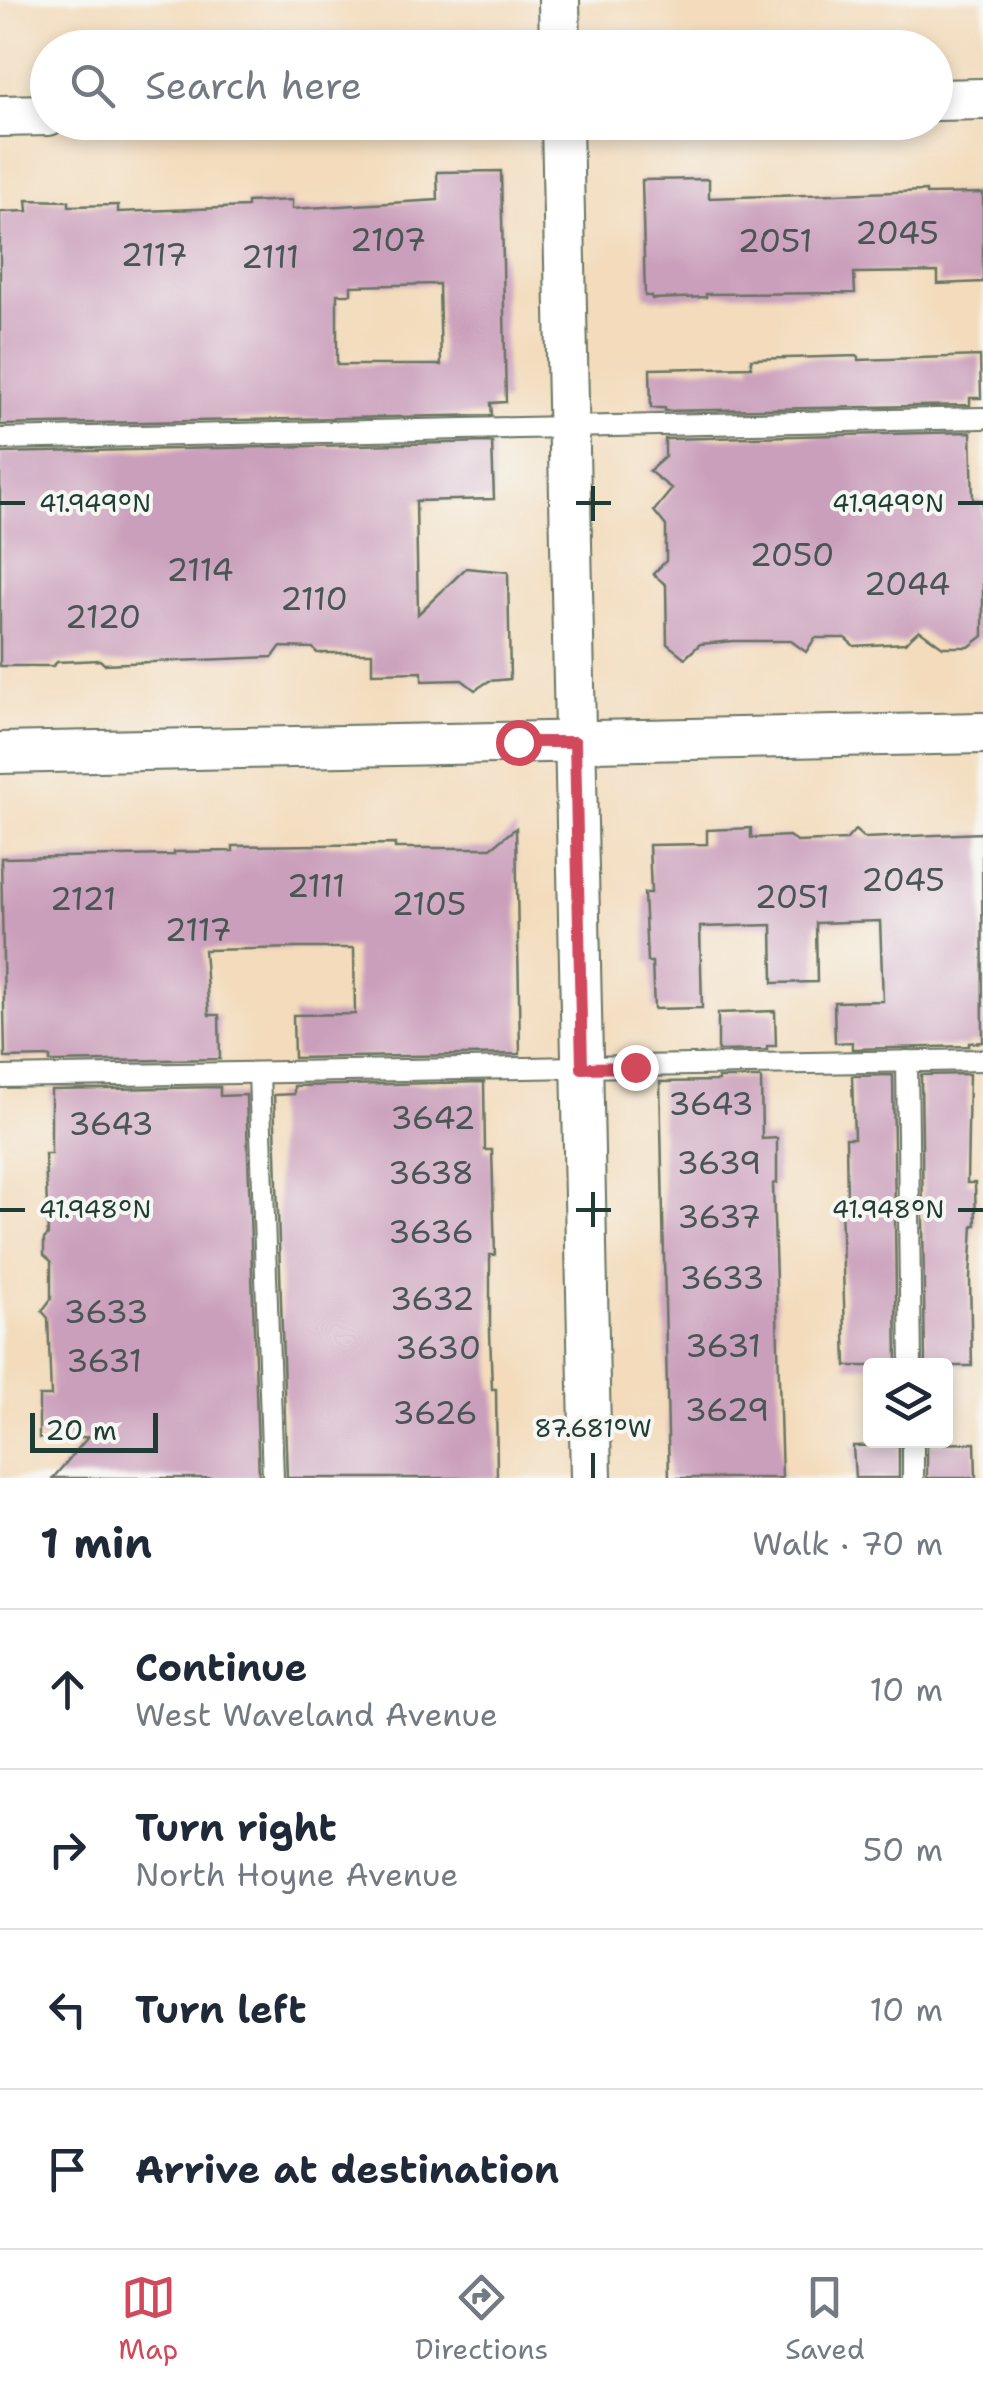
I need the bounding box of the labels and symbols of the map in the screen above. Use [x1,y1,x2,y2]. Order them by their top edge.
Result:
house number: 2045 [855,211,939,254]
house number: 2107 [350,218,426,261]
house number: 2051 [738,219,812,262]
house number: 2117 [120,233,188,276]
house number: 2111 [241,235,299,278]
text: 41.949°N [39,486,151,520]
text: 41.949°N [832,486,944,520]
house number: 2050 [749,533,835,576]
house number: 2114 [166,548,234,591]
house number: 2044 [864,562,950,605]
house number: 2110 [280,577,348,620]
house number: 2120 [65,595,141,638]
route start [496,720,542,766]
house number: 2045 [861,858,945,901]
house number: 2111 [287,864,345,907]
house number: 2051 [755,875,829,918]
house number: 2121 [50,877,116,920]
house number: 2105 [392,882,466,925]
house number: 2117 [164,908,232,951]
route end [613,1045,659,1091]
house number: 3643 [668,1082,754,1125]
house number: 3642 [390,1096,476,1139]
house number: 3643 [68,1102,154,1145]
house number: 3639 [676,1141,762,1184]
house number: 3638 [388,1151,474,1194]
text: 41.948°N [39,1192,151,1226]
text: 41.948°N [832,1192,944,1226]
house number: 3637 [677,1195,761,1238]
house number: 3636 [388,1210,474,1253]
house number: 3633 [680,1256,764,1299]
house number: 3632 [390,1277,474,1320]
house number: 3633 [64,1290,148,1333]
house number: 3631 [685,1324,761,1367]
house number: 3630 [395,1326,481,1369]
house number: 3631 [66,1339,142,1382]
house number: 3629 [684,1388,770,1431]
house number: 3626 [392,1391,478,1434]
scale bar [30,1408,158,1452]
text: 87.681°W [534,1411,652,1445]

